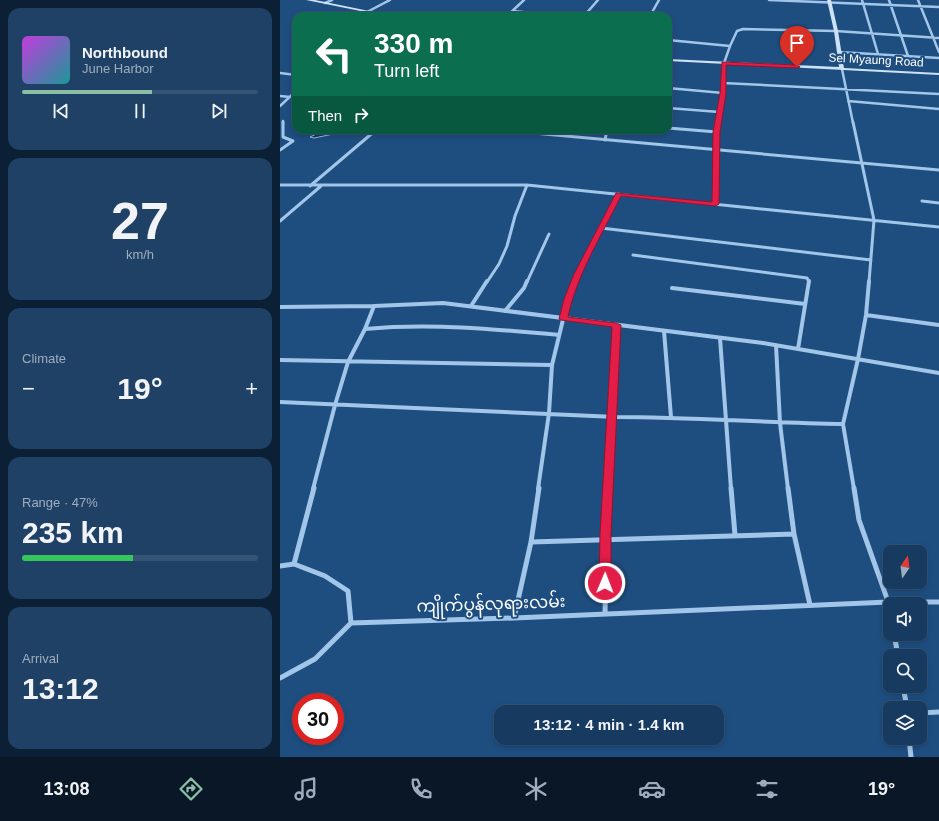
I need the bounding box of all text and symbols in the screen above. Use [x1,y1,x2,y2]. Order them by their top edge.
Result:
pin [780,26,814,67]
icon: left [308,28,360,80]
text: 330 m [374,28,453,59]
icon: arrive [786,32,808,54]
text: Northbound [82,44,168,61]
street label: Sel Myaung Road [828,51,924,69]
text: June Harbor [82,61,154,76]
text: Turn left [374,61,439,81]
icon: previous [50,100,72,122]
icon: pause [129,100,151,122]
icon: next [208,100,230,122]
icon: right [350,104,372,126]
text: Then [308,107,342,124]
text: 27 [111,192,169,250]
text: km/h [126,247,154,262]
text: Climate [22,351,66,366]
text: 19° [117,372,163,405]
text: − [22,376,35,401]
text: + [245,376,258,401]
text: Range · 47% [22,495,98,510]
text: 235 km [22,516,124,549]
north arrow [883,545,927,589]
map controls [883,545,927,745]
position arrow [584,562,626,604]
street label: ကျိုက်ပွန်လုရားလမ်း [416,590,566,621]
button: sound [883,597,927,641]
button: search [883,649,927,693]
text: Arrival [22,651,59,666]
text: 13:12 [22,672,99,705]
speed limit sign: 30 [292,693,344,745]
button: layers [883,701,927,745]
text: 13:12 · 4 min · 1.4 km [534,716,684,733]
icon: directions [177,775,205,803]
icon: music [292,775,320,803]
icon: phone [407,775,435,803]
icon: climate [522,775,550,803]
icon: car [638,775,666,803]
icon: filters [753,775,781,803]
text: 13:08 [44,779,90,799]
text: 19° [868,779,895,799]

